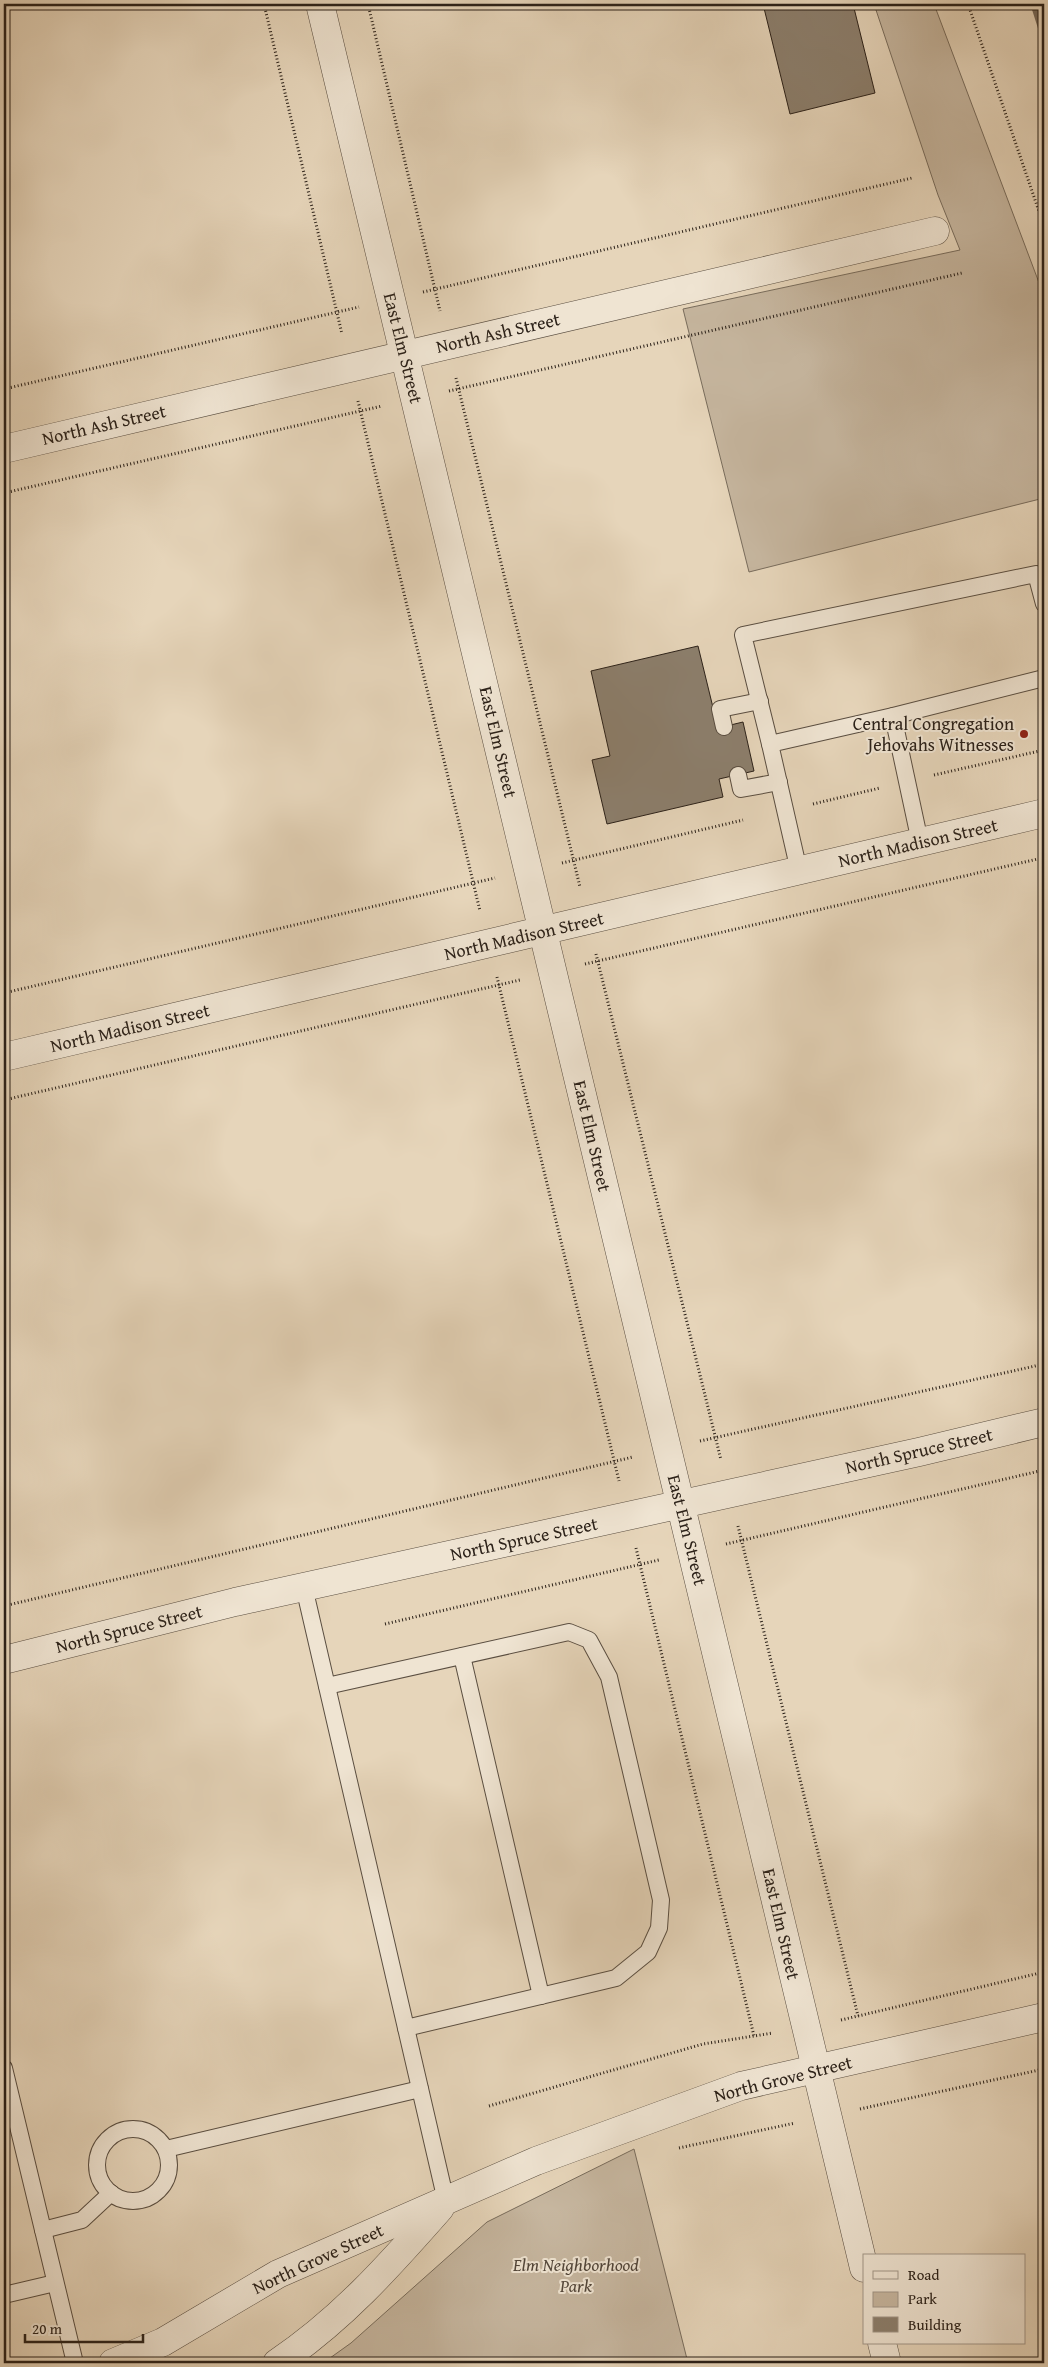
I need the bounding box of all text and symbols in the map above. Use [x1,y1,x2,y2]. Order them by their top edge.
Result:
street label: East Elm Street [377,290,430,407]
street label: North Ash Street [433,305,563,360]
street label: North Ash Street [39,397,169,452]
street label: East Elm Street [473,684,525,801]
place label: Central Congregation Jehovahs Witnesses [853,710,1014,758]
marker: Central Congregation Jehovahs Witnesses [1018,728,1030,740]
street label: North Madison Street [836,811,1001,874]
street label: North Madison Street [442,904,607,967]
street label: North Madison Street [48,996,213,1059]
street label: East Elm Street [567,1078,619,1195]
street label: North Spruce Street [843,1420,996,1481]
street label: East Elm Street [661,1472,714,1589]
street label: North Spruce Street [448,1510,601,1567]
street label: North Spruce Street [53,1597,206,1660]
street label: East Elm Street [756,1866,808,1983]
street label: North Grove Street [711,2048,856,2109]
street label: North Grove Street [248,2216,388,2301]
park label: Elm Neighborhood Park [512,2251,639,2299]
legend [863,2254,1026,2344]
text: Road [908,2264,939,2285]
text: Park [908,2288,937,2309]
scale bar [25,2312,142,2344]
text: Building [908,2314,962,2335]
text: 20 m [32,2318,63,2339]

